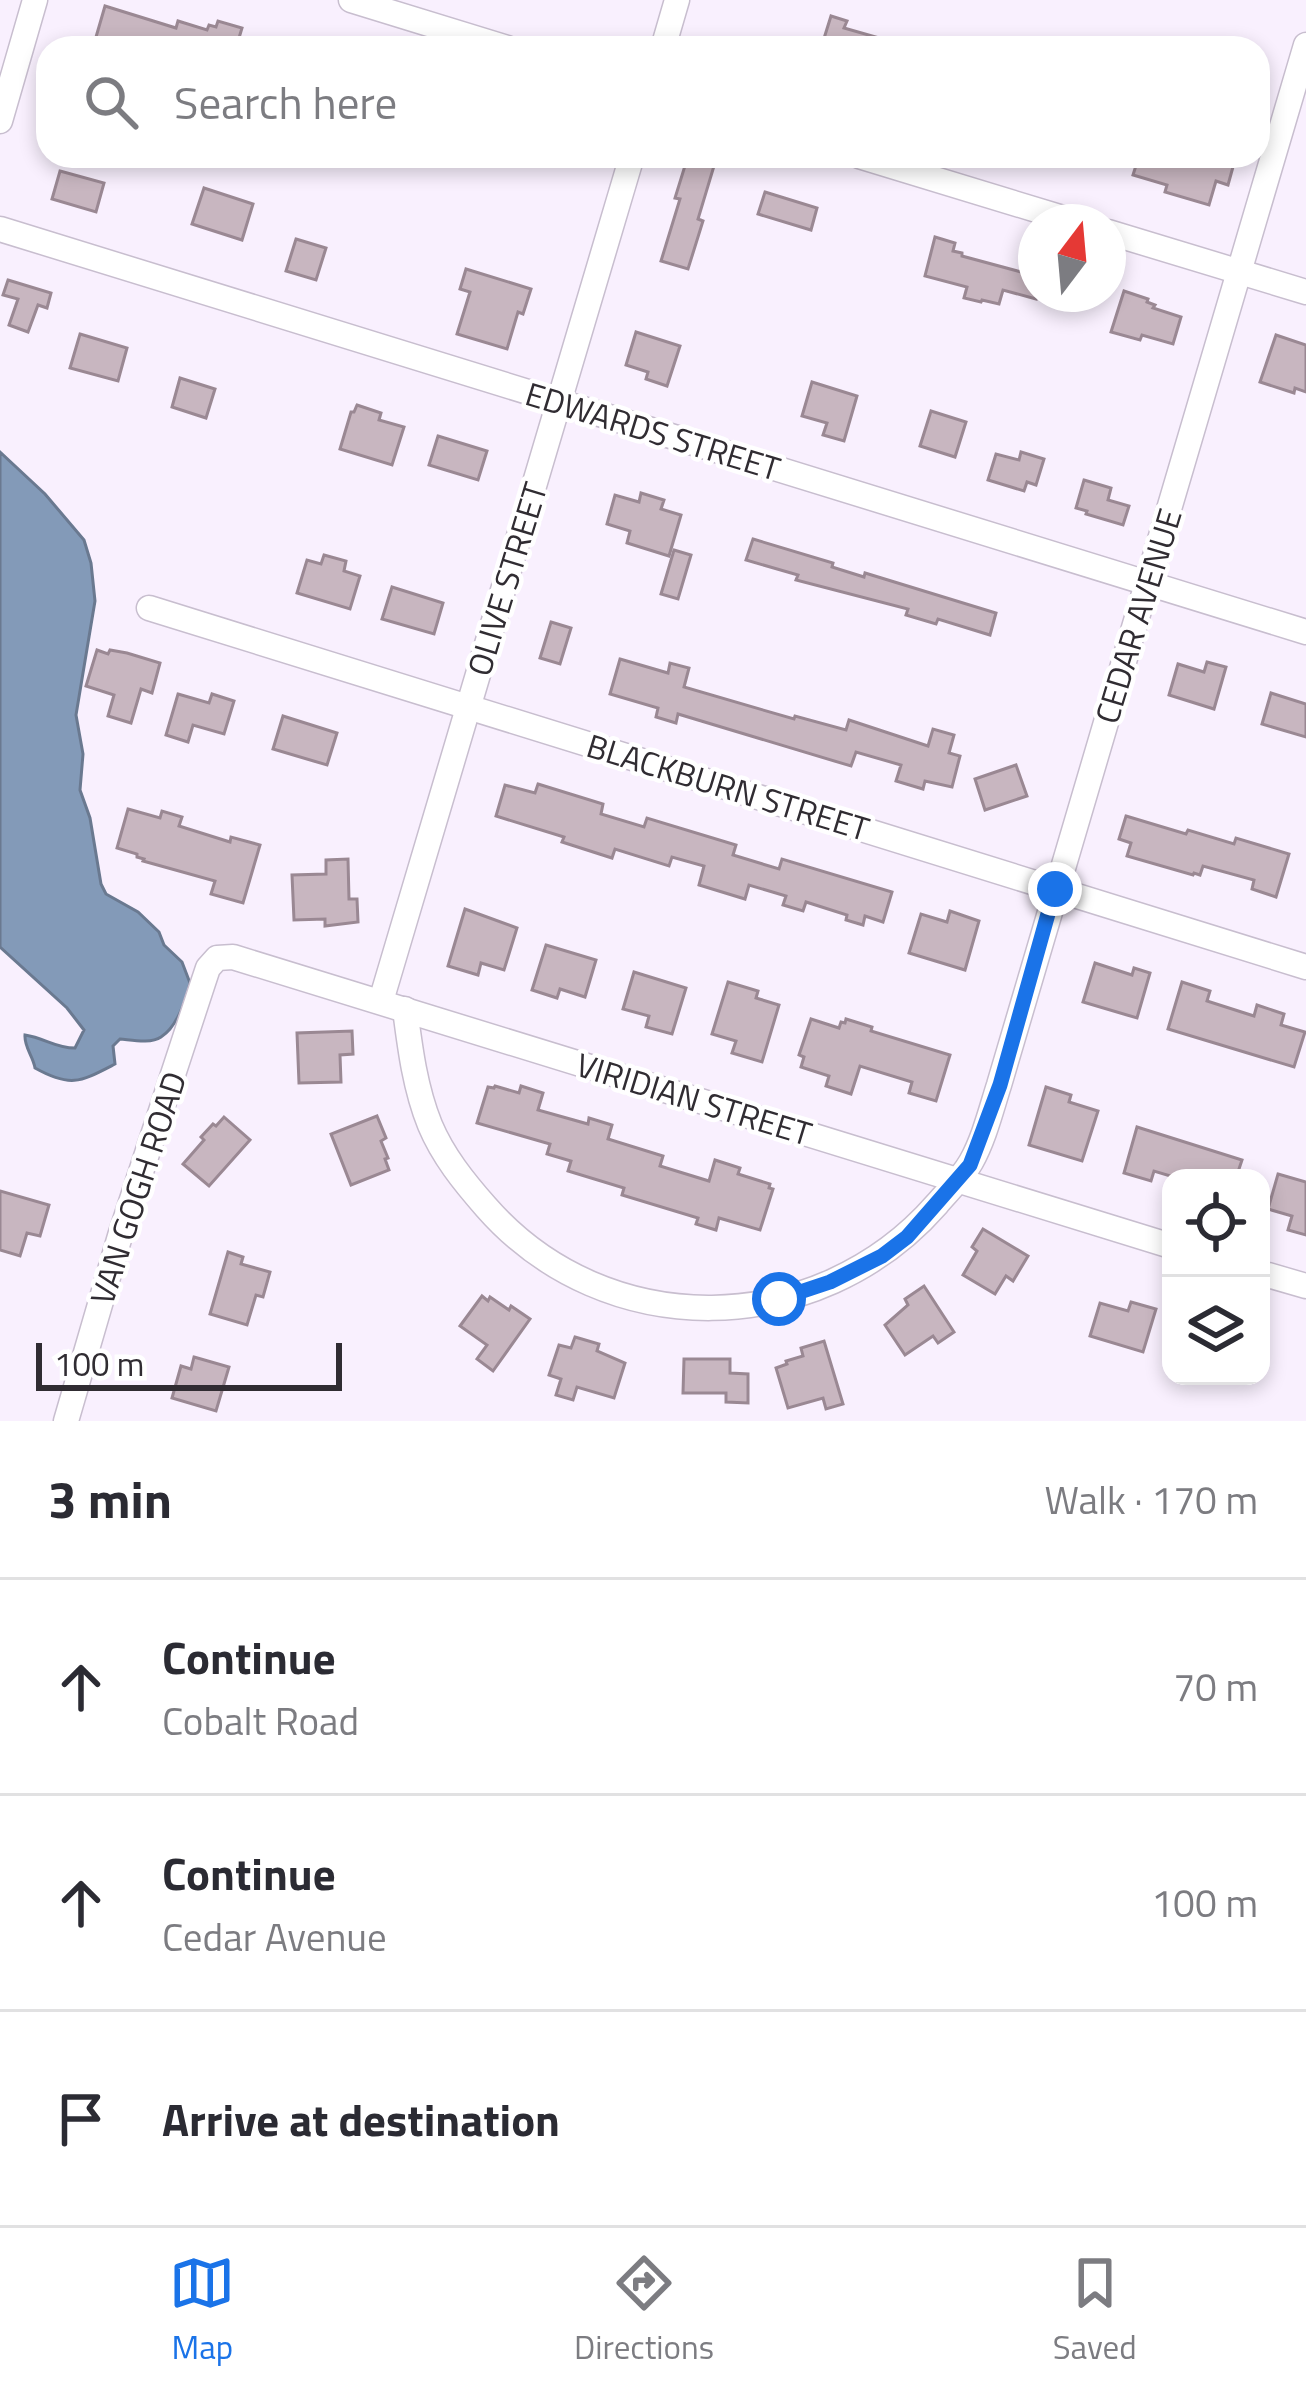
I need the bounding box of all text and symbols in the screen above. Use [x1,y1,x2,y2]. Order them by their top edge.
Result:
search box [36,36,1270,168]
text: Search here [174,68,397,136]
icon: search [78,69,144,135]
north arrow [1018,204,1126,312]
street label: EDWARDS STREET [520,369,786,493]
street label: OLIVE STREET [454,476,560,682]
street label: CEDAR AVENUE [1082,502,1194,730]
street label: BLACKBURN STREET [581,720,875,854]
route end [1028,862,1082,916]
street label: VIRIDIAN STREET [570,1039,818,1159]
street label: VAN GOGH ROAD [77,1065,199,1311]
map controls [1162,1169,1270,1385]
button: locate [1162,1169,1270,1277]
route start [752,1272,806,1326]
button: layers [1162,1277,1270,1385]
scale bar [36,1337,342,1390]
text: 100 m [54,1339,144,1389]
text: 3 min [48,1460,172,1538]
text: Walk · 170 m [1044,1470,1258,1529]
text: Continue [162,1623,336,1691]
icon: ahead [48,1654,114,1720]
text: 70 m [1173,1657,1258,1716]
text: Cobalt Road [162,1691,359,1750]
text: Continue [162,1839,336,1907]
icon: ahead [48,1870,114,1936]
text: 100 m [1151,1873,1258,1932]
text: Cedar Avenue [162,1907,387,1966]
text: Arrive at destination [162,2085,560,2153]
icon: arrive [48,2086,114,2152]
tab: Map [169,2250,235,2372]
tab: Directions [574,2250,714,2372]
tab: Saved [1053,2250,1137,2372]

